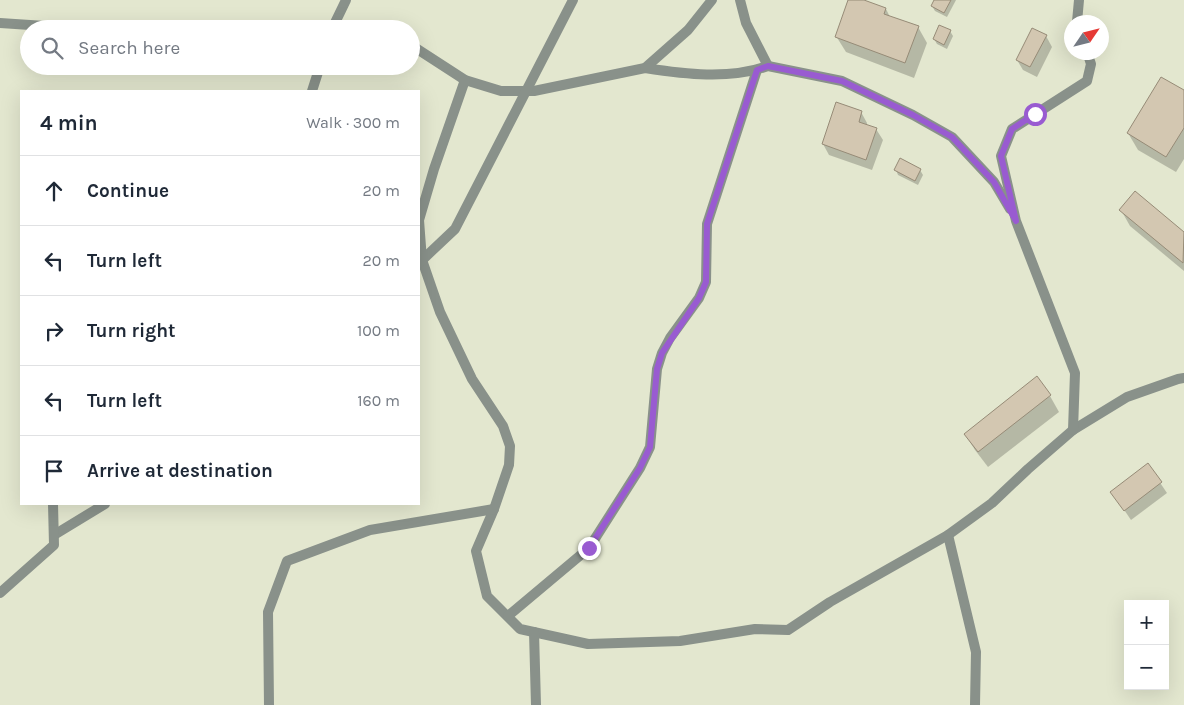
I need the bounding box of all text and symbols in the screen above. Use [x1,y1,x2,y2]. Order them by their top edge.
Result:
north arrow [1064,15,1109,60]
search box [20,20,420,75]
icon: search [38,34,66,62]
text: Search here [78,37,180,59]
route start [1024,103,1047,126]
text: 4 min [40,111,98,135]
text: Walk · 300 m [306,113,400,132]
icon: ahead [40,177,68,205]
text: Continue [87,180,169,202]
text: 20 m [362,181,400,200]
icon: left [40,247,68,275]
text: Turn left [87,250,162,272]
text: 20 m [362,251,400,270]
icon: right [40,317,68,345]
text: Turn right [87,320,176,342]
text: 100 m [357,321,400,340]
icon: left [40,387,68,415]
text: Turn left [87,390,162,412]
text: 160 m [357,391,400,410]
icon: arrive [40,457,68,485]
text: Arrive at destination [87,460,273,482]
route end [578,537,601,560]
map controls [1124,600,1169,690]
button: + [1124,600,1169,645]
button: − [1124,645,1169,690]

